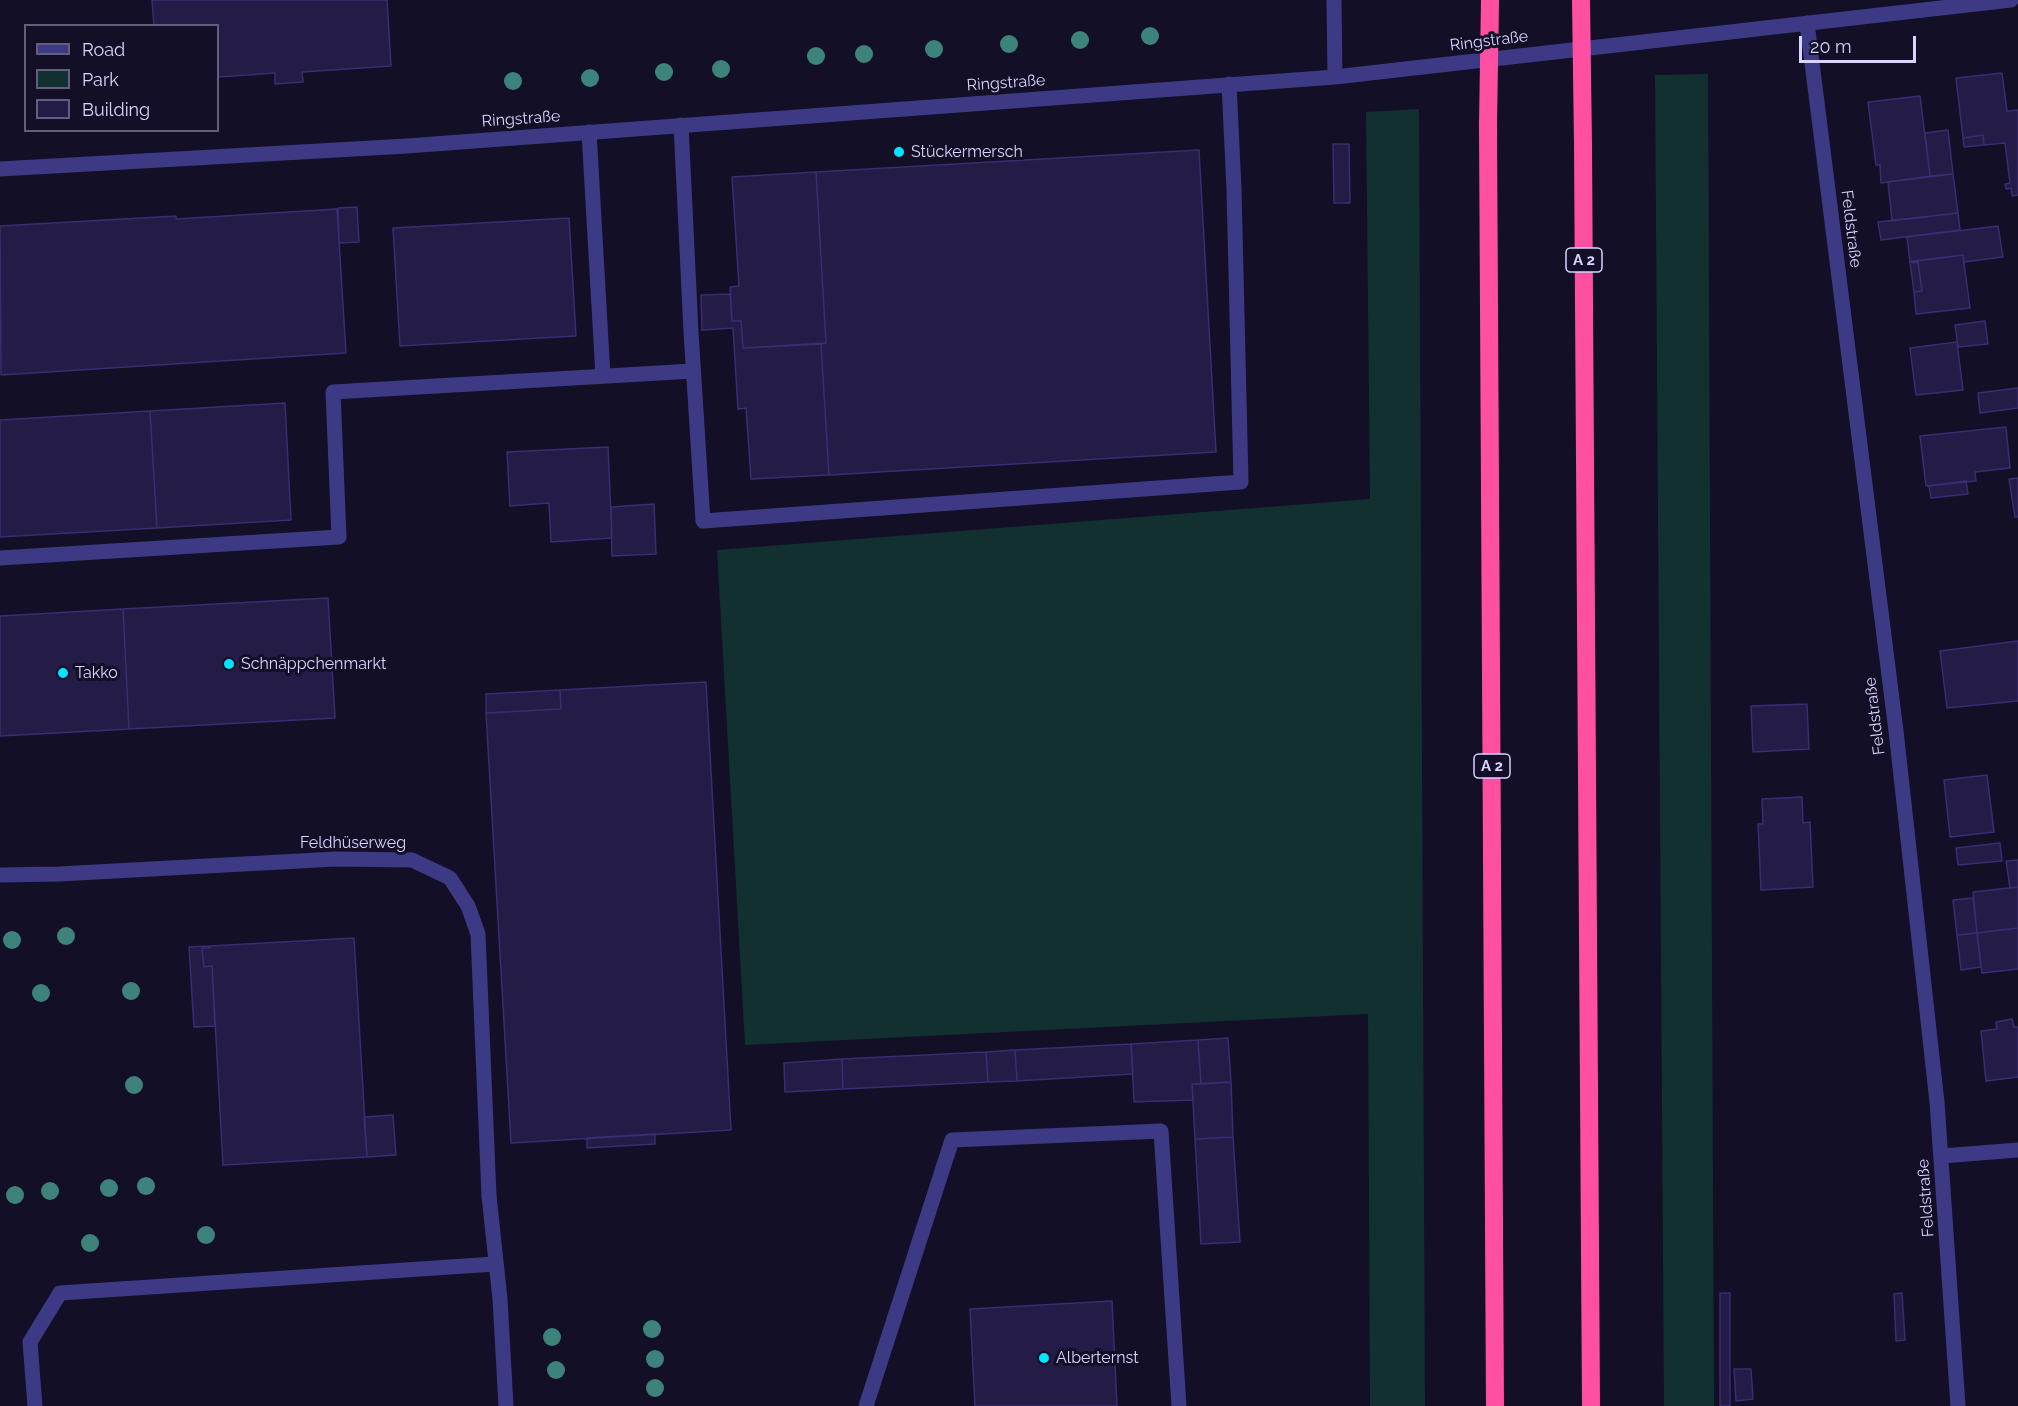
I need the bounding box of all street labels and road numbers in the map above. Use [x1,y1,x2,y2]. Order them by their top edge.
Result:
street label: Ringstraße [1449,27,1529,55]
street label: Ringstraße [966,71,1046,95]
street label: Ringstraße [481,107,561,131]
street label: Feldstraße [1837,189,1865,269]
road number: A 2 [1566,248,1602,272]
street label: Feldstraße [1861,676,1889,756]
road number: A 2 [1474,754,1510,778]
street label: Feldhüserweg [300,833,406,853]
street label: Feldstraße [1914,1158,1938,1238]

